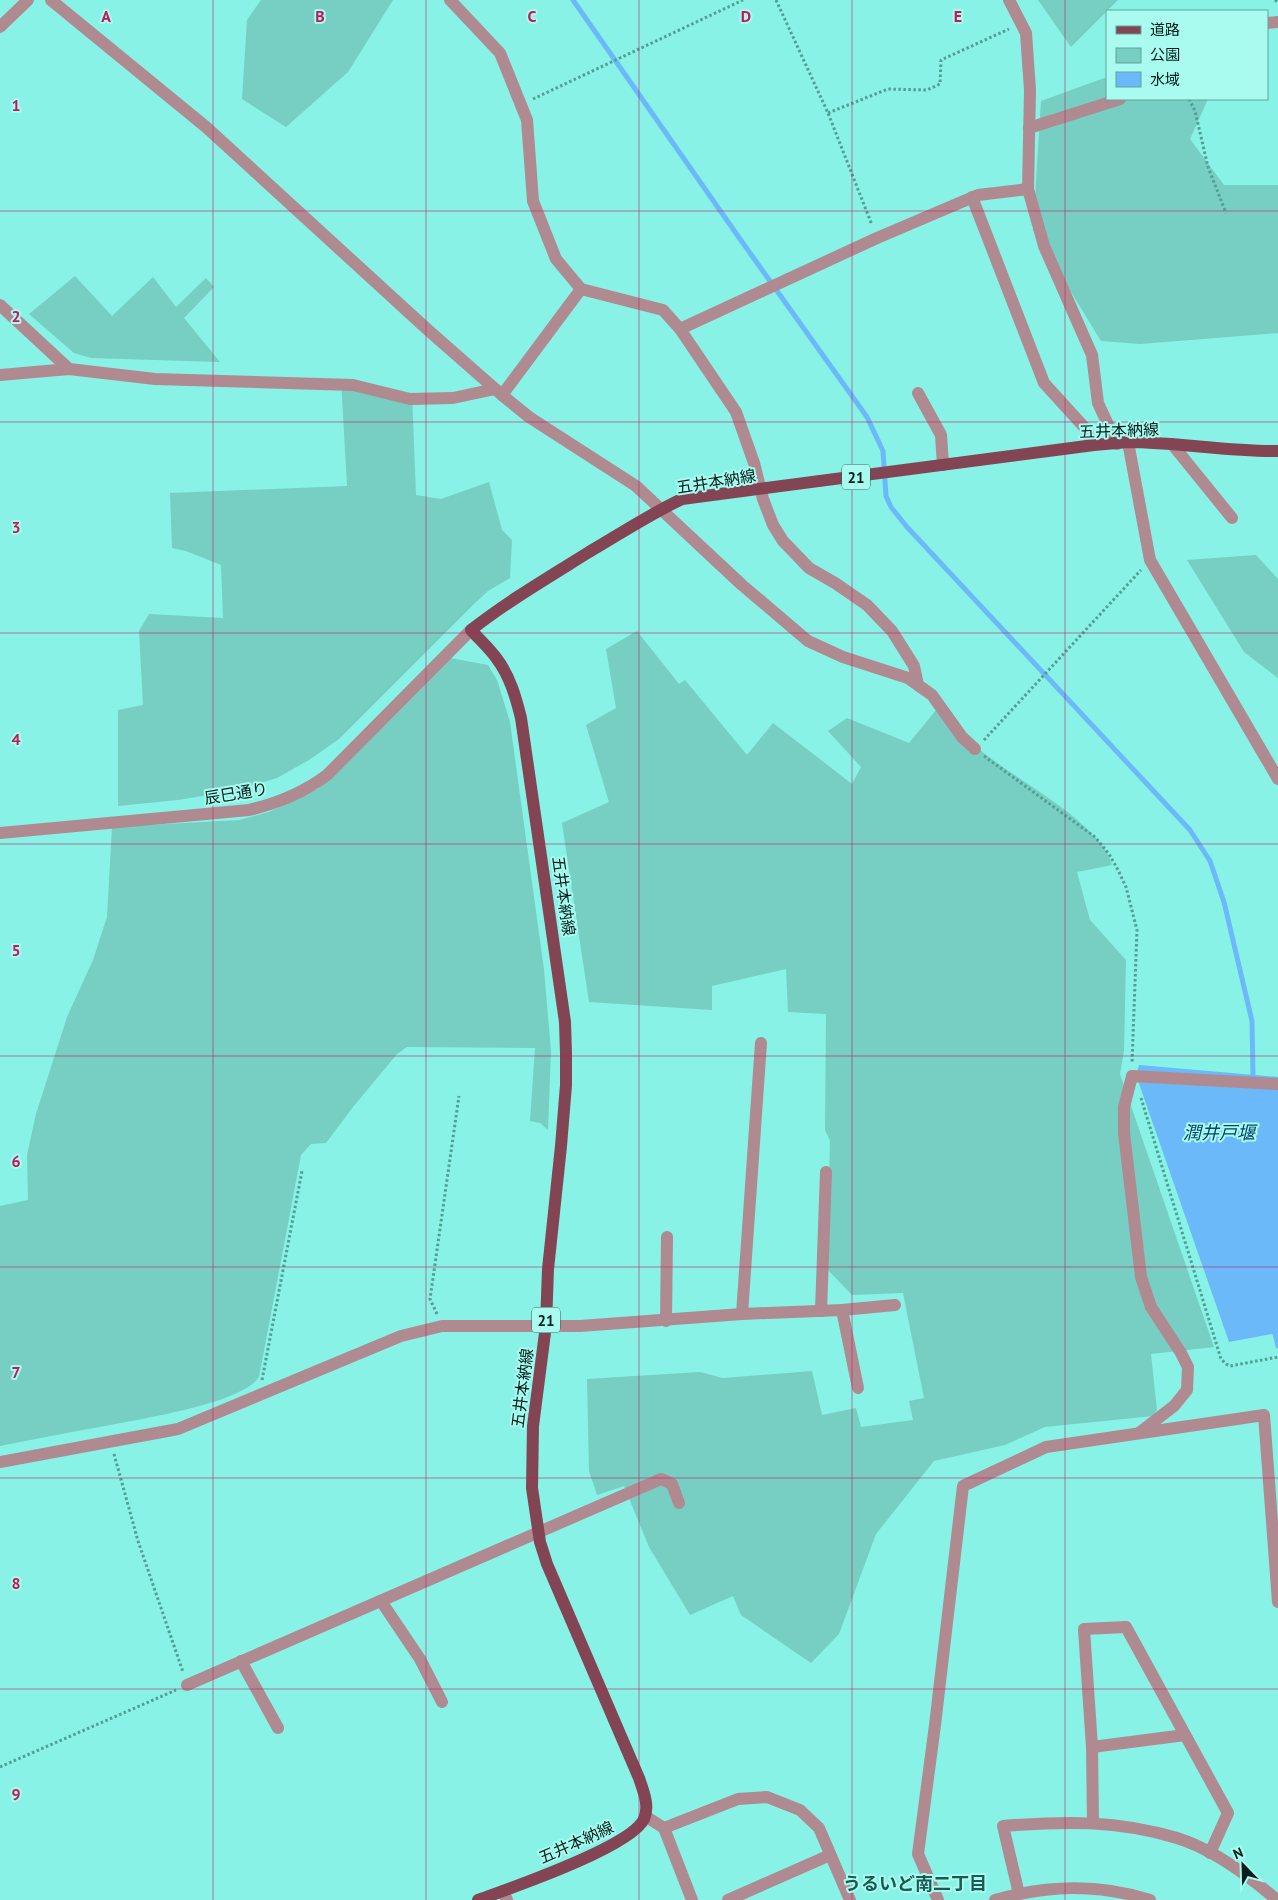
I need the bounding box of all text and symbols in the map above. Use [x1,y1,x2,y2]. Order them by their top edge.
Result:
text: A [101,6,111,26]
text: B [315,6,325,26]
text: C [528,6,537,26]
text: D [741,6,751,26]
text: E [954,6,962,26]
legend [1106,10,1268,100]
text: 道路 [1150,20,1180,39]
text: 公園 [1150,45,1180,64]
text: 水域 [1150,70,1180,89]
text: 1 [11,95,21,115]
text: 2 [11,306,21,326]
street label: 五井本納線 [1079,419,1159,441]
road number: 21 [842,464,870,490]
street label: 五井本納線 [675,465,757,497]
text: 3 [11,517,21,537]
text: 4 [11,729,21,749]
street label: 辰巳通り [203,778,269,808]
street label: 五井本納線 [549,855,579,937]
text: 5 [11,940,21,960]
water label: 潤井戸堰 [1183,1121,1258,1144]
text: 6 [11,1151,21,1171]
road number: 21 [532,1308,560,1332]
street label: 五井本納線 [507,1347,537,1429]
text: 7 [11,1362,21,1382]
text: 8 [11,1573,21,1593]
text: 9 [11,1784,21,1804]
street label: 五井本納線 [535,1817,617,1867]
north arrow [1218,1840,1268,1890]
text: N [1230,1843,1246,1863]
district label: うるいど南二丁目 [843,1872,987,1895]

